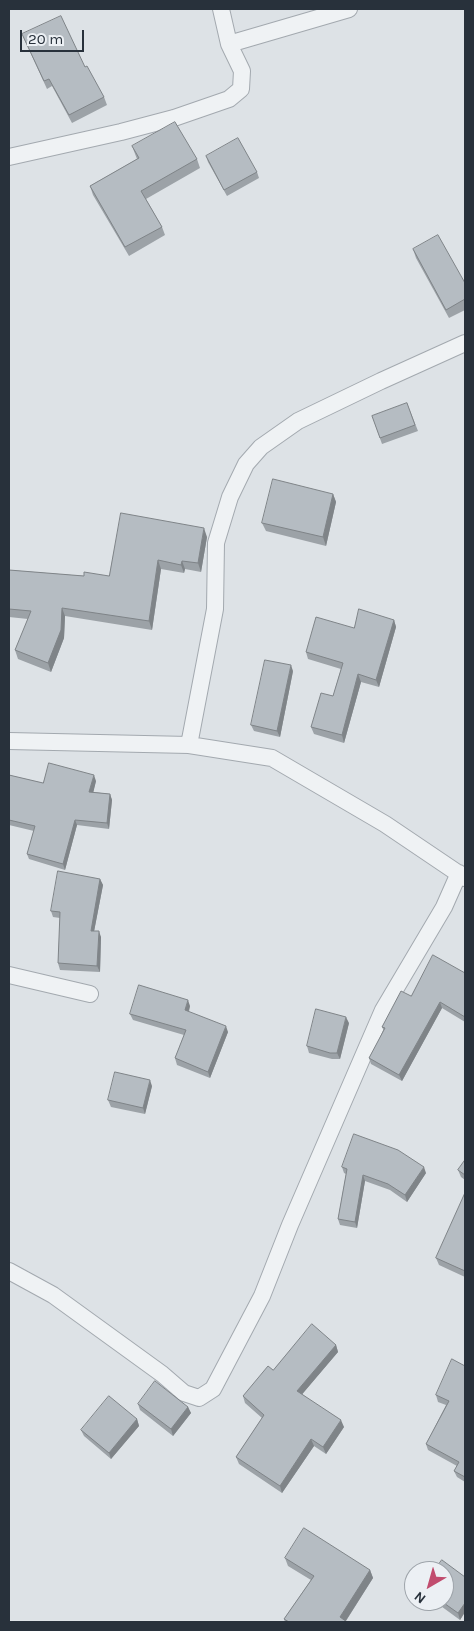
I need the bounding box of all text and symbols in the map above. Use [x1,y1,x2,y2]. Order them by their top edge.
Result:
scale bar [22,20,86,52]
text: 20 m [28,30,63,48]
north arrow [404,1561,454,1611]
text: N [411,1588,429,1607]

